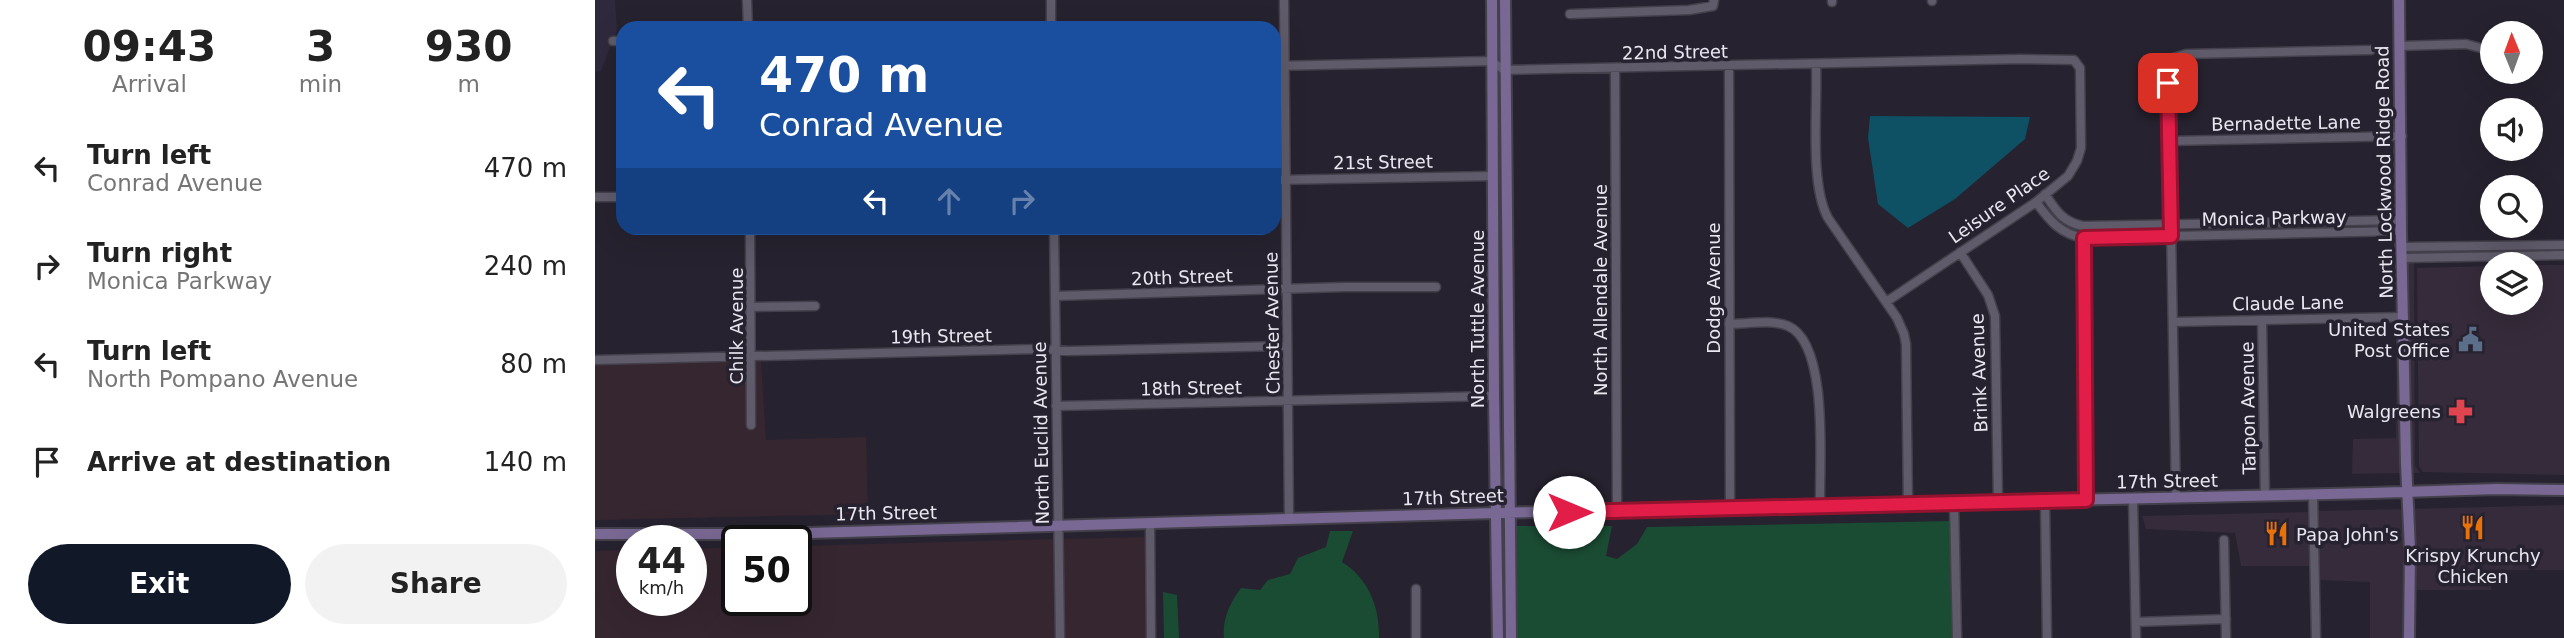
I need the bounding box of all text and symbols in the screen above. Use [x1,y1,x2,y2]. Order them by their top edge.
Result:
north arrow [2480,21,2543,84]
map controls [2480,21,2543,315]
text: 09:43 [83,22,216,71]
text: 3 [306,22,335,71]
text: 930 [425,22,512,71]
street label: 22nd Street [1622,41,1728,63]
street label: North Lockwood Ridge Road [2371,45,2397,299]
text: 470 m [759,47,929,104]
icon: left [644,49,735,140]
pin [2138,53,2198,113]
icon: arrive [2149,64,2187,102]
text: Arrival [112,71,187,97]
text: min [299,71,342,97]
text: m [457,71,480,97]
button: sound [2480,98,2543,161]
text: Conrad Avenue [759,106,1003,144]
street label: Bernadette Lane [2211,111,2361,135]
text: Turn left [87,140,211,170]
icon: left [28,149,66,187]
street label: 21st Street [1333,151,1433,173]
text: 470 m [484,153,567,183]
street label: Leisure Place [1945,162,2053,248]
text: Conrad Avenue [87,170,263,196]
button: search [2480,175,2543,238]
icon: left [857,182,895,220]
icon: ahead [930,182,968,220]
icon: right [1003,182,1041,220]
street label: North Allendale Avenue [1590,184,1611,396]
street label: Monica Parkway [2201,206,2347,230]
street label: Dodge Avenue [1703,222,1724,354]
street label: North Tuttle Avenue [1467,230,1488,408]
text: Turn right [87,238,232,268]
icon: right [28,247,66,285]
text: 240 m [484,251,567,281]
street label: Chester Avenue [1260,252,1284,394]
button: layers [2480,252,2543,315]
street label: 20th Street [1131,265,1233,289]
text: Monica Parkway [87,268,272,294]
street label: Chilk Avenue [726,268,747,385]
street label: Claude Lane [2232,292,2344,314]
street label: Brink Avenue [1966,313,1992,433]
place label: United States Post Office [2328,319,2450,361]
street label: 19th Street [890,325,992,347]
public building icon: United States Post Office [2456,325,2484,353]
text: Turn left [87,336,211,366]
street label: North Euclid Avenue [1029,341,1053,525]
street label: Tarpon Avenue [2236,341,2260,476]
icon: left [28,345,66,383]
text: 80 m [500,349,567,379]
text: North Pompano Avenue [87,366,358,392]
street label: 18th Street [1140,377,1242,399]
pharmacy icon: Walgreens [2447,397,2475,425]
place label: Walgreens [2347,401,2441,422]
icon: arrive [28,443,66,481]
text: Arrive at destination [87,447,391,477]
text: 140 m [484,447,567,477]
street label: 17th Street [2116,470,2218,492]
position arrow [1532,475,1606,549]
street label: 17th Street [1402,485,1504,509]
street label: 17th Street [835,502,937,524]
restaurant icon: Krispy Krunchy Chicken [2459,514,2487,542]
restaurant icon: Papa John's [2262,520,2290,548]
place label: Papa John's [2296,524,2399,545]
speed limit sign: 50 [721,525,812,616]
text: 44 [637,541,686,581]
button: Exit [28,544,291,624]
button: Share [305,544,567,624]
place label: Krispy Krunchy Chicken [2405,545,2541,587]
text: km/h [639,577,684,598]

